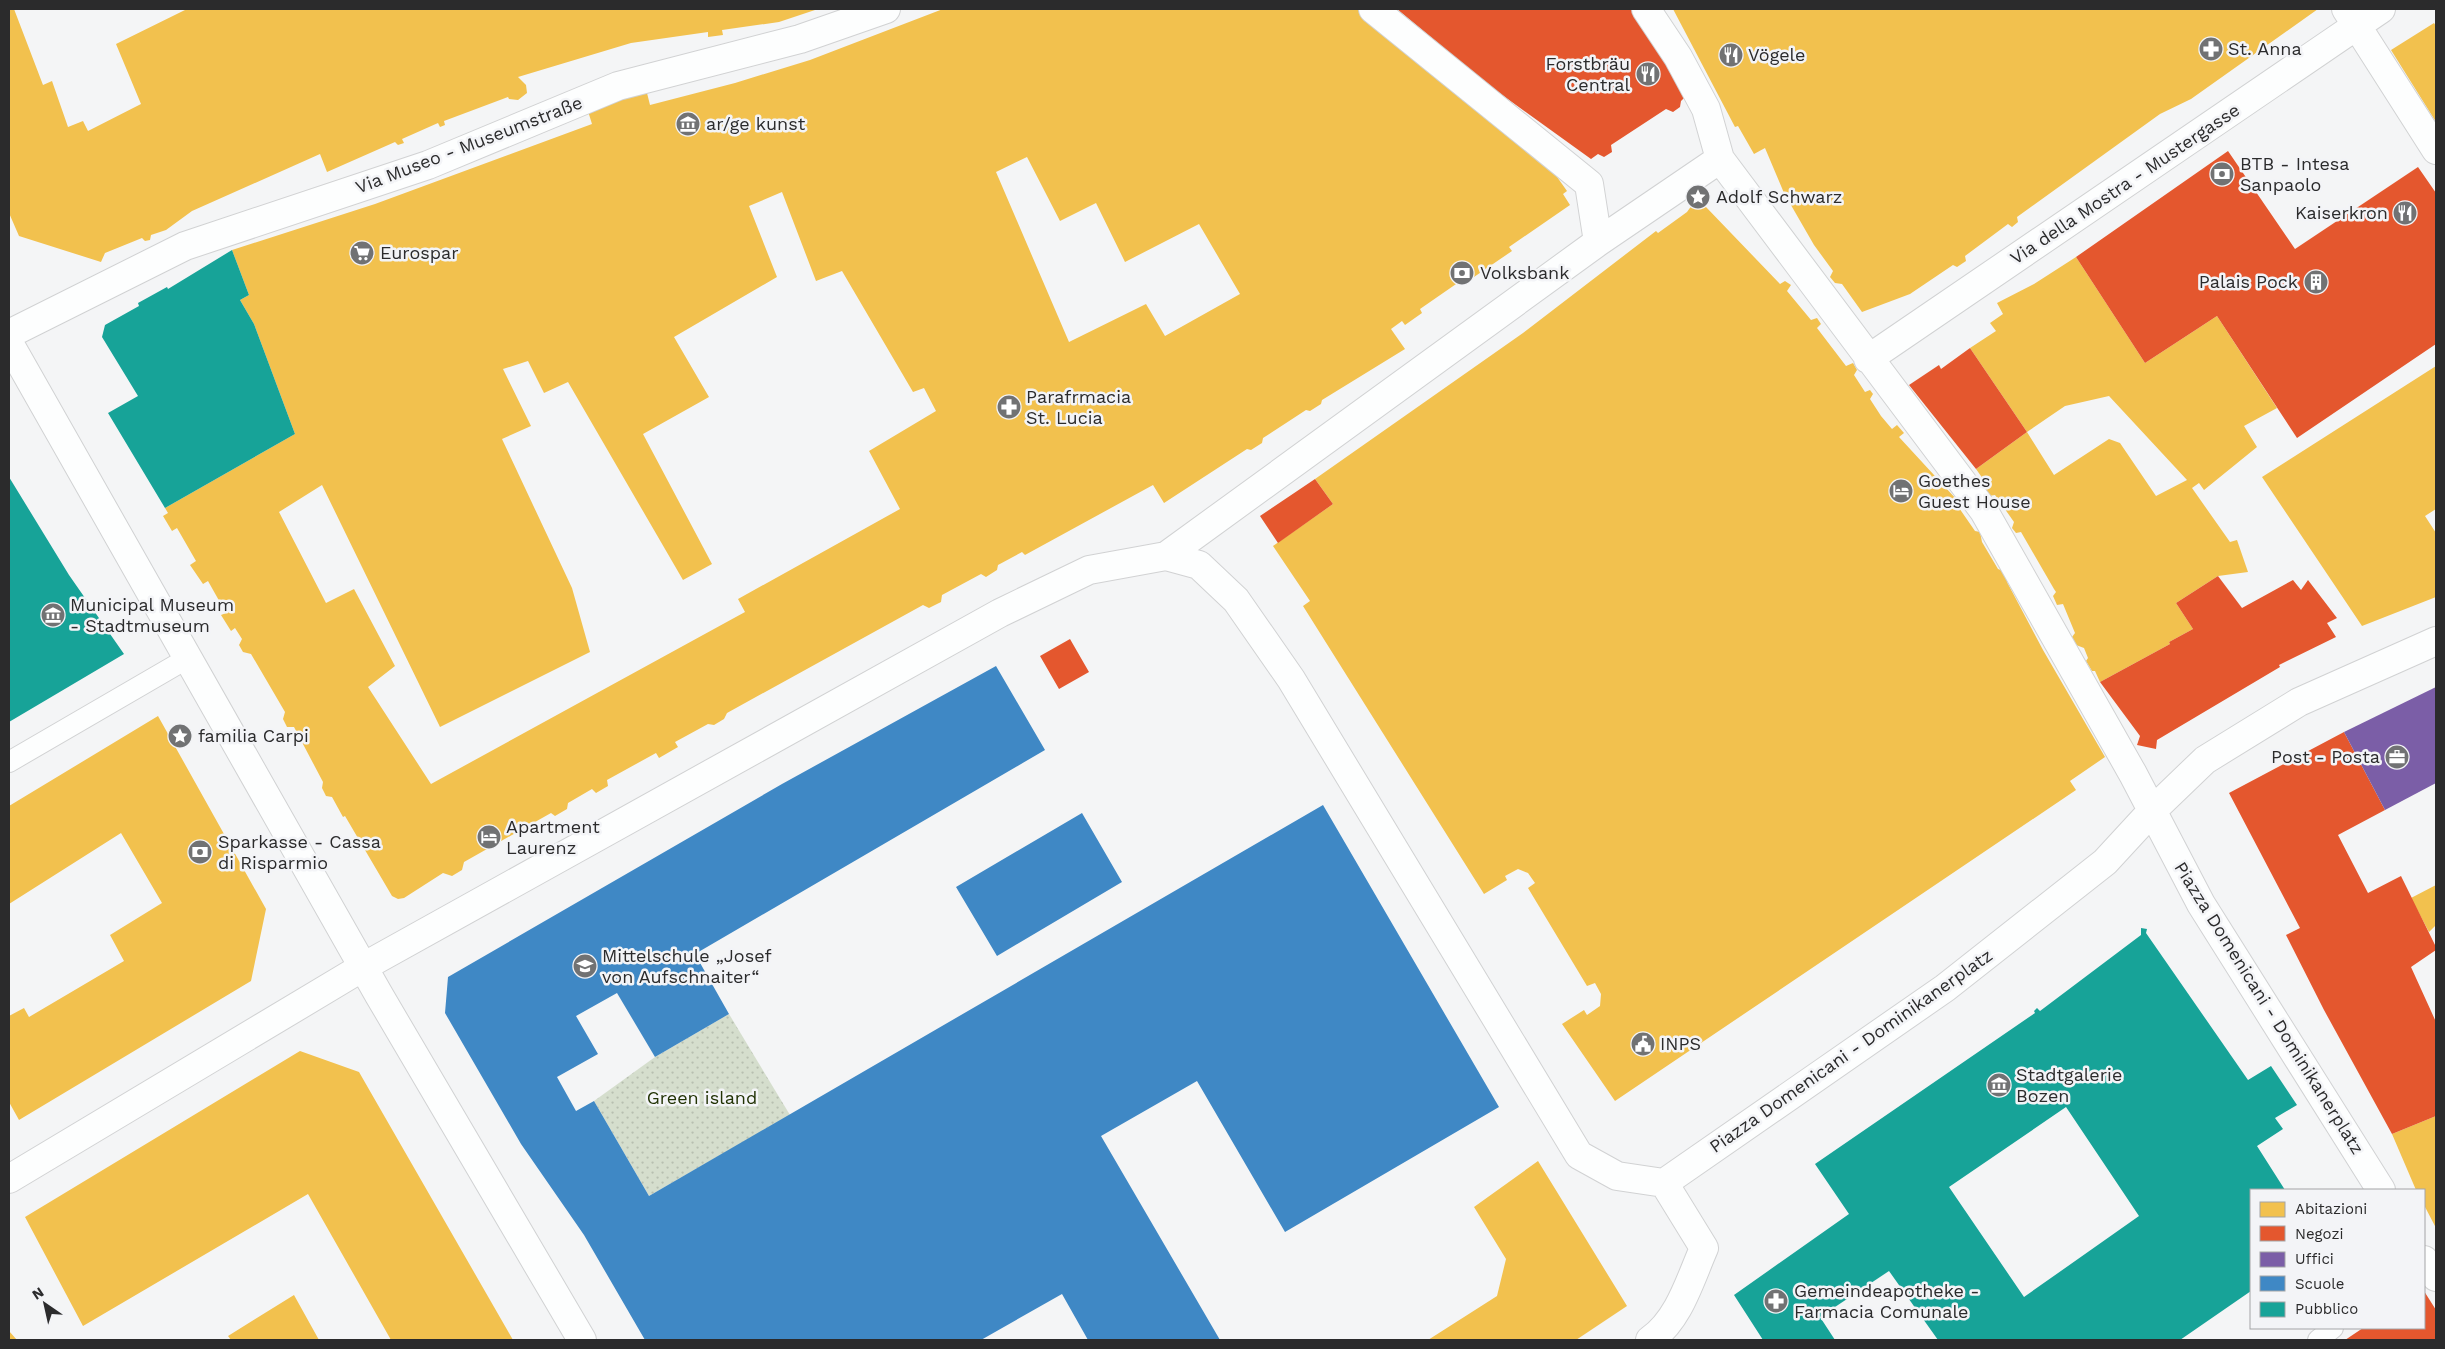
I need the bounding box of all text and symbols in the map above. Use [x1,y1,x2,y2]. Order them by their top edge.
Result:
pharmacy icon: St. Anna [2198,36,2224,62]
place label: St. Anna [2228,38,2302,59]
restaurant icon: Vögele [1718,42,1744,68]
place label: Vögele [1748,44,1806,65]
place label: Forstbräu Central [1546,53,1630,95]
restaurant icon: Forstbräu Central [1635,61,1661,87]
street label: Via Museo - Museumstraße [353,92,585,198]
street label: Via della Mostra - Mustergasse [2006,99,2243,268]
museum icon: ar/ge kunst [675,111,701,137]
place label: ar/ge kunst [706,113,806,134]
place label: BTB - Intesa Sanpaolo [2240,153,2350,195]
bank icon: BTB - Intesa Sanpaolo [2209,161,2235,187]
place icon: Adolf Schwarz [1685,184,1711,210]
place label: Adolf Schwarz [1716,186,1842,207]
restaurant icon: Kaiserkron [2392,200,2418,226]
place label: Kaiserkron [2295,202,2388,223]
supermarket icon: Eurospar [349,240,375,266]
place label: Eurospar [380,242,458,263]
bank icon: Volksbank [1449,260,1475,286]
place label: Volksbank [1480,262,1569,283]
building icon: Palais Pock [2303,269,2329,295]
place label: Palais Pock [2199,271,2298,292]
place label: Parafrmacia St. Lucia [1026,386,1131,428]
pharmacy icon: Parafrmacia St. Lucia [996,394,1022,420]
place label: Goethes Guest House [1918,470,2031,512]
hotel icon: Goethes Guest House [1888,478,1914,504]
place label: Municipal Museum - Stadtmuseum [70,594,234,636]
museum icon: Municipal Museum - Stadtmuseum [40,602,66,628]
place icon: familia Carpi [167,723,193,749]
place label: familia Carpi [198,725,309,746]
office icon: Post - Posta [2384,744,2410,770]
place label: Post - Posta [2271,746,2380,767]
place label: Apartment Laurenz [506,816,600,858]
hotel icon: Apartment Laurenz [476,824,502,850]
place label: Sparkasse - Cassa di Risparmio [218,831,381,873]
bank icon: Sparkasse - Cassa di Risparmio [187,839,213,865]
street label: Piazza Domenicani - Dominikanerplatz [2170,858,2369,1158]
street label: Piazza Domenicani - Dominikanerplatz [1705,944,1996,1157]
place label: Mittelschule „Josef von Aufschnaiter“ [602,945,772,987]
school or university icon: Mittelschule „Josef von Aufschnaiter“ [572,953,598,979]
public building icon: INPS [1630,1031,1656,1057]
place label: INPS [1660,1033,1701,1054]
place label: Stadtgalerie Bozen [2016,1064,2122,1106]
museum icon: Stadtgalerie Bozen [1986,1072,2012,1098]
park label: Green island [647,1087,757,1108]
legend [2250,1189,2425,1329]
text: Abitazioni [2295,1200,2367,1218]
text: Negozi [2295,1225,2343,1243]
text: Uffici [2295,1250,2334,1268]
text: Scuole [2295,1275,2345,1293]
north arrow [20,1279,70,1329]
place label: Gemeindeapotheke - Farmacia Comunale [1794,1280,1979,1322]
text: N [29,1284,47,1303]
pharmacy icon: Gemeindeapotheke - Farmacia Comunale [1763,1288,1789,1314]
text: Pubblico [2295,1300,2358,1318]

